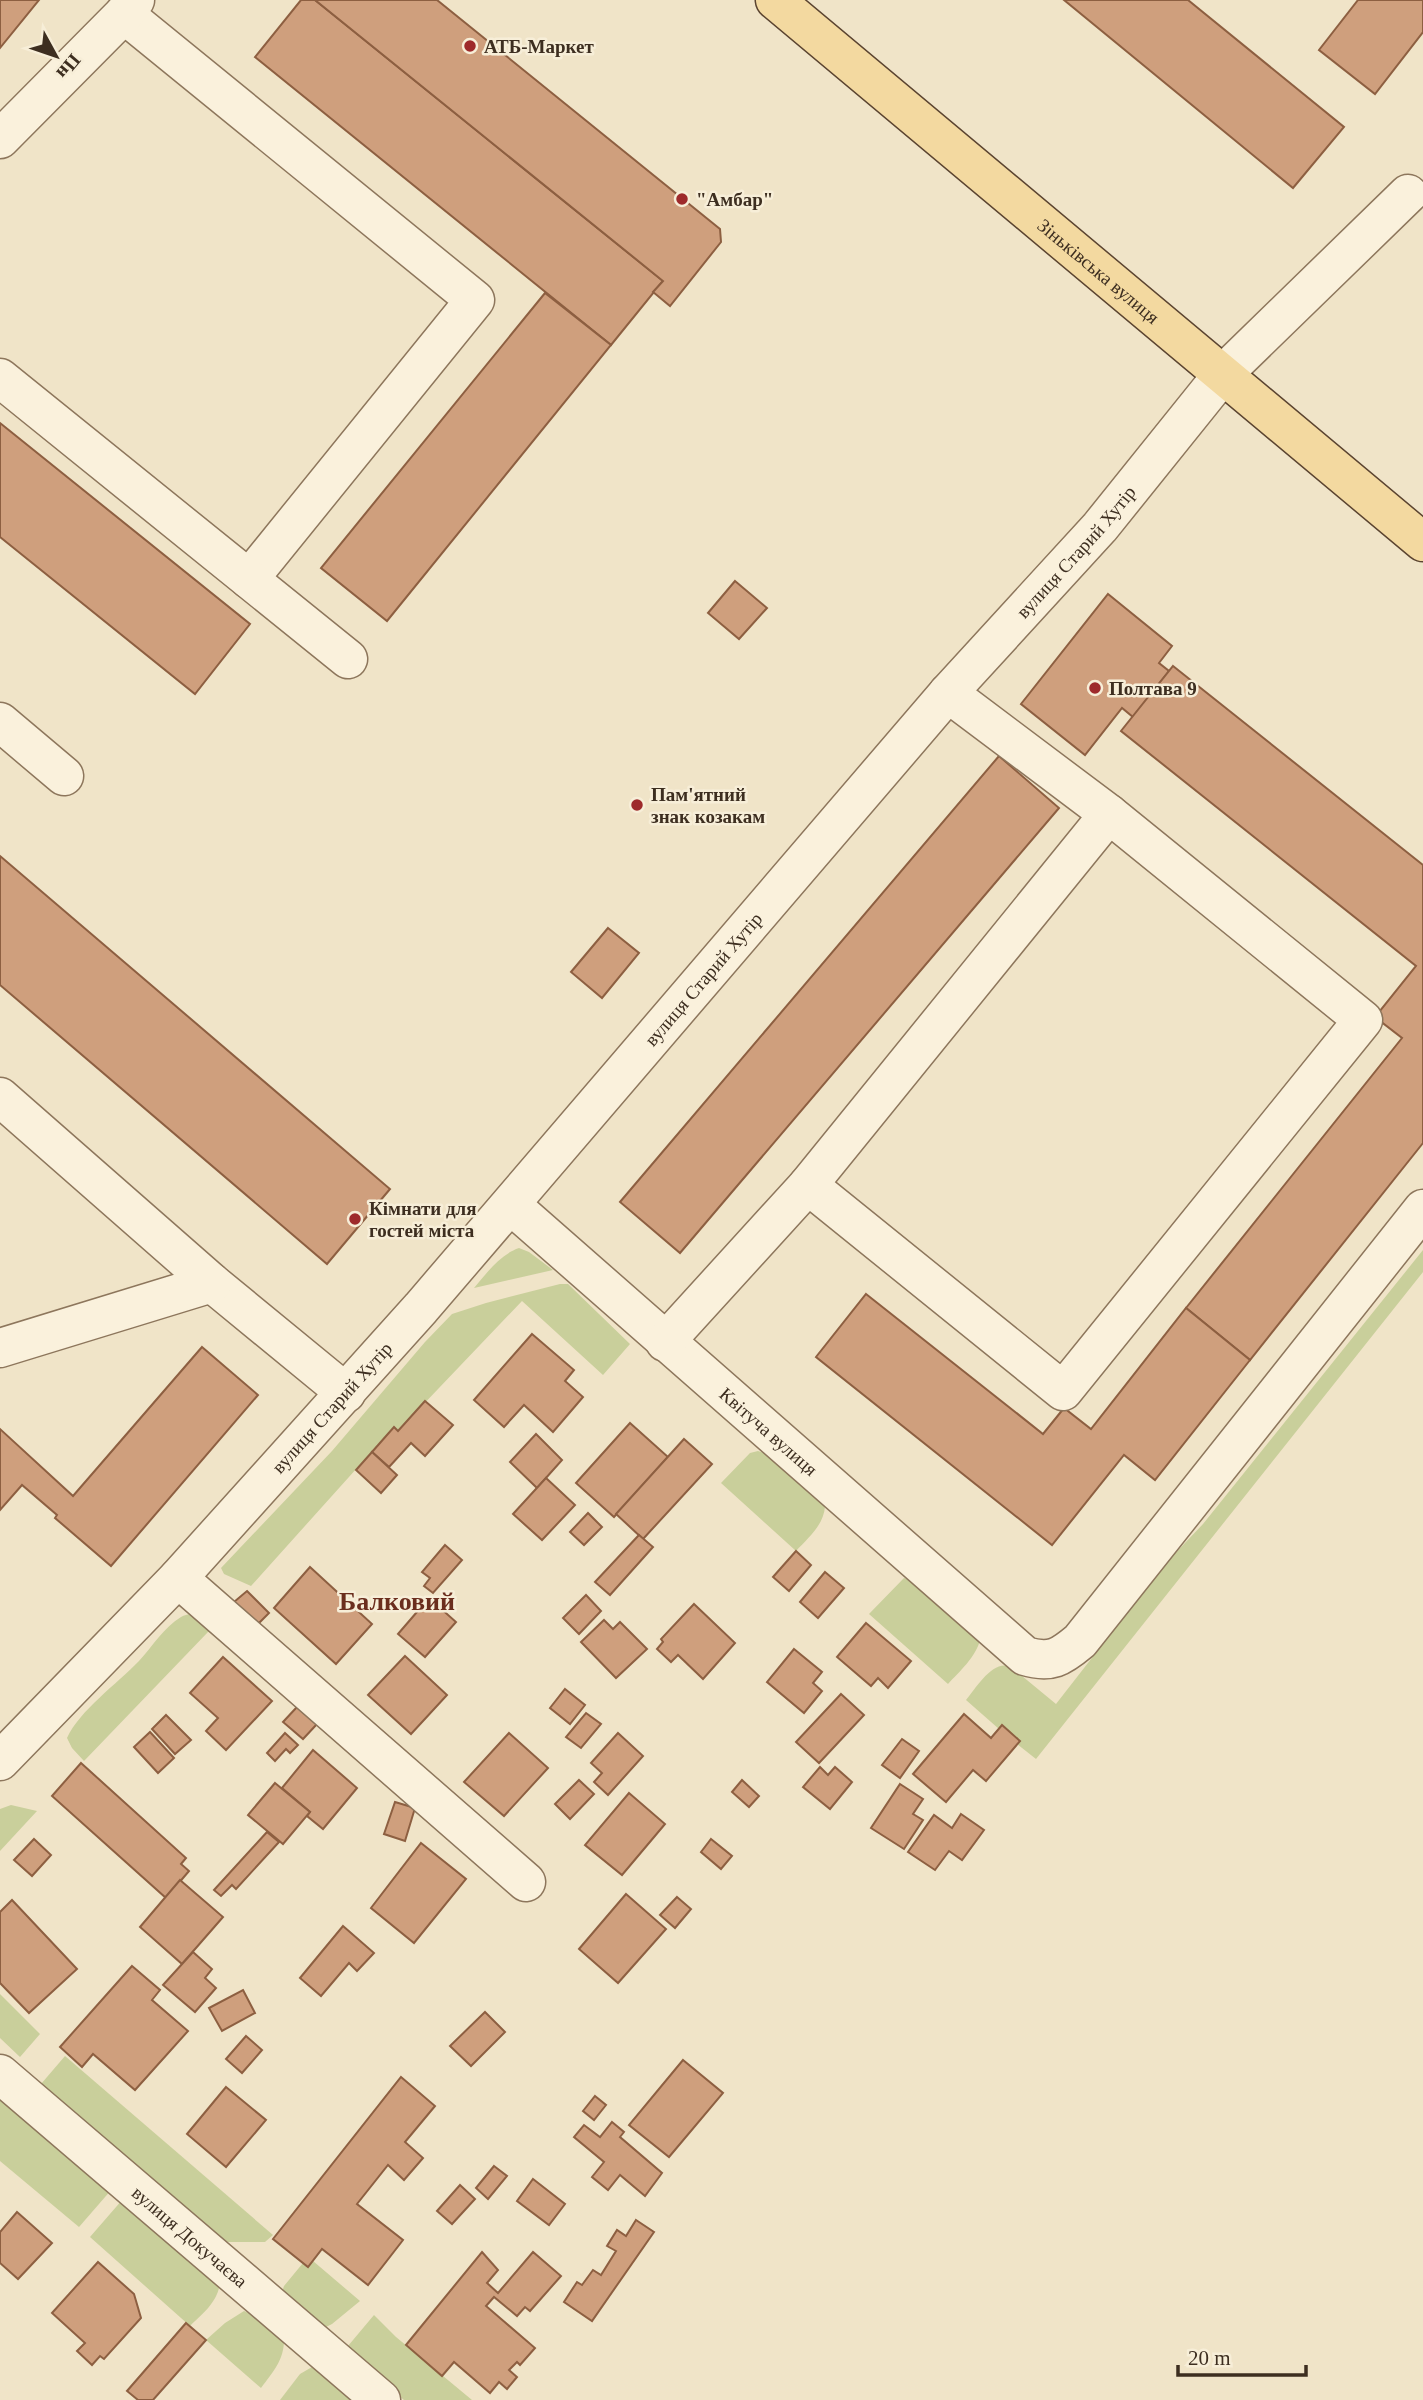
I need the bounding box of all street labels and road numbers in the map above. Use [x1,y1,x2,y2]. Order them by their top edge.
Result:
street label: Зіньківська вулиця [1034,214,1164,328]
street label: вулиця Старий Хутір [1012,481,1139,622]
street label: вулиця Старий Хутір [640,908,766,1050]
street label: вулиця Старий Хутір [267,1337,396,1477]
street label: Квітуча вулиця [716,1383,822,1480]
street label: вулиця Докучаєва [128,2182,252,2292]

